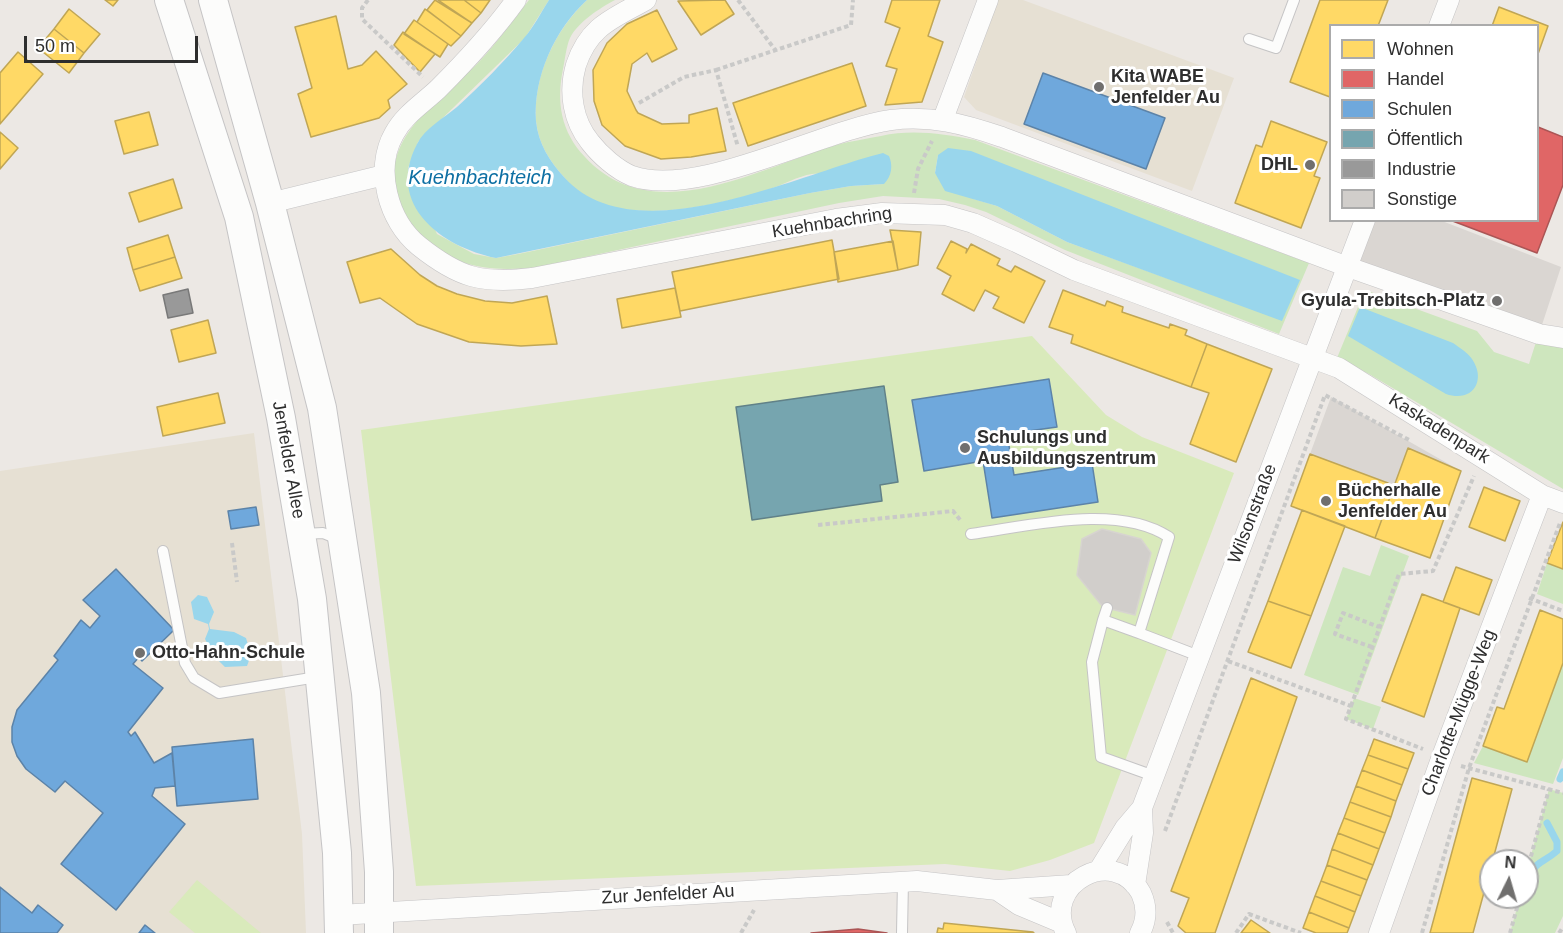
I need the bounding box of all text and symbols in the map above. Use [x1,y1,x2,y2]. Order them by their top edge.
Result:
scale bar [27,24,201,62]
legend [1329,24,1539,222]
text: 50 m [35,36,75,56]
text: Wohnen [1387,39,1454,59]
place label: Kita WABE Jenfelder Au [1111,66,1220,109]
text: Handel [1387,69,1444,89]
marker: Kita WABE Jenfelder Au [1092,80,1106,94]
text: Schulen [1387,99,1452,119]
text: Öffentlich [1387,129,1463,149]
place label: DHL [1261,154,1298,176]
marker: DHL [1303,158,1317,172]
text: Industrie [1387,159,1456,179]
water label: Kuehnbachteich [408,166,552,190]
text: Sonstige [1387,189,1457,209]
street label: Kuehnbachring [771,203,893,243]
place label: Gyula-Trebitsch-Platz [1301,290,1485,312]
marker: Gyula-Trebitsch-Platz [1490,294,1504,308]
street label: Kaskadenpark [1384,389,1494,469]
street label: Jenfelder Allee [267,399,309,521]
place label: Schulungs und Ausbildungszentrum [977,427,1156,470]
marker: Schulungs und Ausbildungszentrum [958,441,972,455]
street label: Wilsonstraße [1224,461,1282,567]
place label: Bücherhalle Jenfelder Au [1338,480,1447,522]
marker: Bücherhalle Jenfelder Au [1319,494,1333,508]
street label: Charlotte-Mügge-Weg [1417,627,1501,799]
place label: Otto-Hahn-Schule [152,642,305,664]
marker: Otto-Hahn-Schule [133,646,147,660]
north arrow [1479,849,1539,909]
text: N [1504,854,1517,872]
street label: Zur Jenfelder Au [601,881,735,909]

